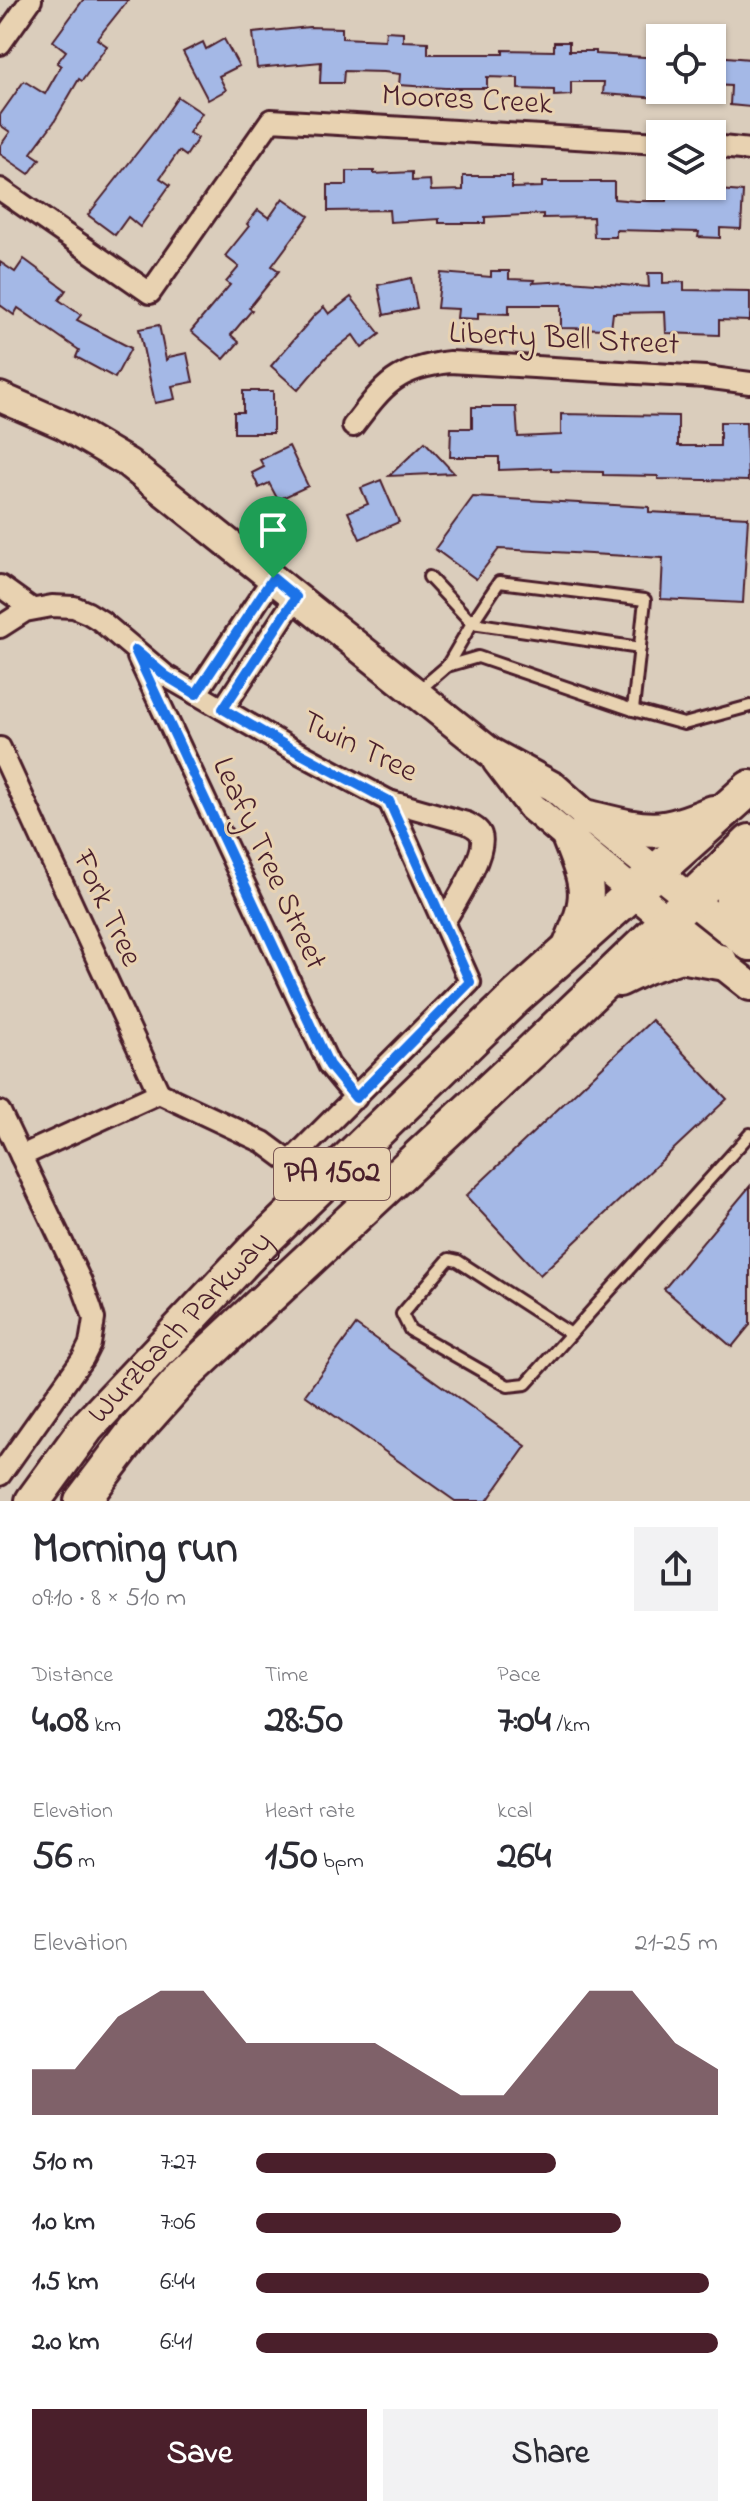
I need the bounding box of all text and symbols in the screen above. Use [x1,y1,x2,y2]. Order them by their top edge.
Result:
map controls [646,24,726,200]
button: locate [646,24,726,104]
street label: Moores Creek [380,73,555,129]
button: layers [646,120,726,200]
street label: Liberty Bell Street [448,310,681,370]
pin [239,496,307,578]
icon: arrive [251,508,295,552]
street label: Twin Tree [293,700,426,797]
street label: Leafy Tree Street [198,750,338,978]
street label: Fork Tree [58,842,154,975]
road number: PA 1502 [274,1148,390,1200]
street label: Wurzbach Parkway [77,1220,284,1436]
text: Morning run [32,1518,238,1582]
button: share [634,1527,718,1611]
text: 09:10 · 8 × 510 m [32,1580,186,1618]
text: Distance [32,1660,113,1692]
text: Time [265,1660,308,1692]
text: Pace [497,1660,540,1692]
text: 4.08 [32,1692,89,1751]
text: 28:50 [265,1692,343,1751]
text: 7:04 [497,1692,551,1751]
text: km [89,1710,121,1742]
text: /km [551,1710,590,1742]
text: Elevation [32,1796,113,1828]
text: Heart rate [265,1796,355,1828]
text: kcal [497,1796,532,1828]
text: 56 [32,1828,72,1887]
text: 150 [265,1828,318,1887]
text: 264 [497,1828,551,1887]
text: m [72,1846,95,1878]
text: bpm [318,1846,364,1878]
text: Elevation [32,1925,128,1963]
text: 21–25 m [635,1925,718,1963]
text: 510 m [32,2144,93,2182]
text: 7:27 [160,2144,197,2182]
text: 1.0 km [32,2204,95,2242]
text: 7:06 [160,2204,196,2242]
text: 1.5 km [32,2264,99,2302]
text: 6:44 [160,2264,195,2302]
text: 2.0 km [32,2324,100,2362]
text: 6:41 [160,2324,193,2362]
button: Save [32,2409,367,2501]
button: Share [383,2409,718,2501]

